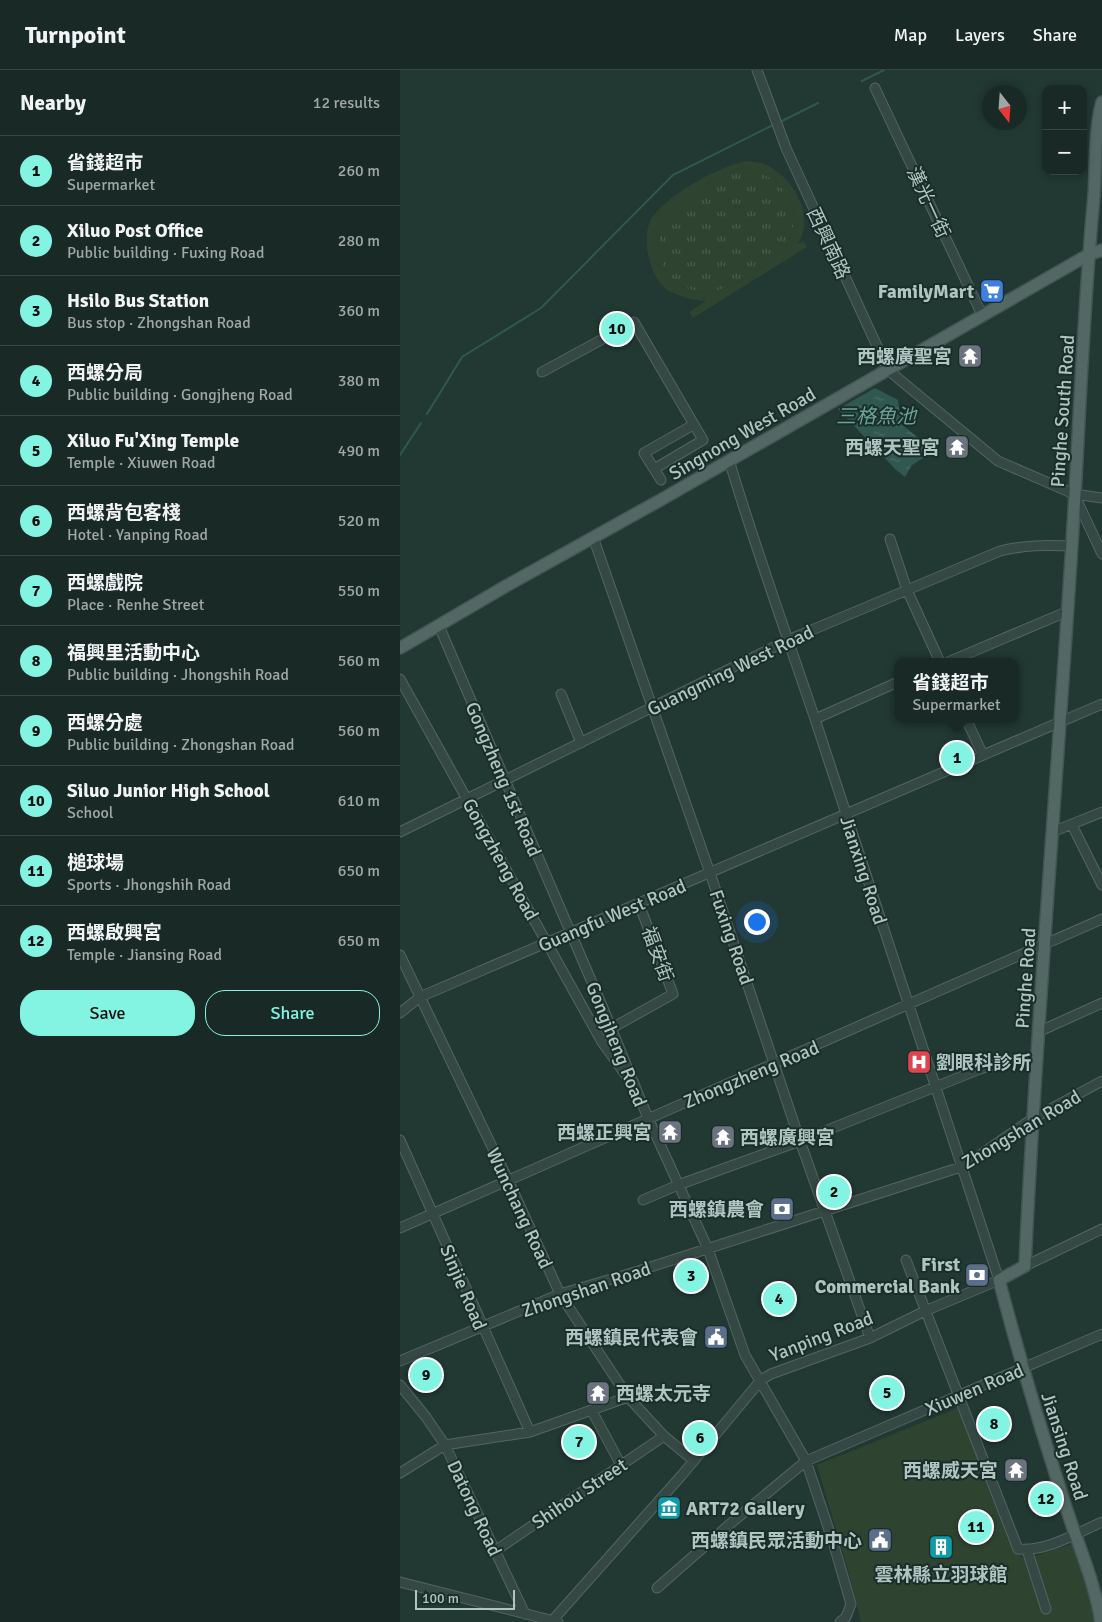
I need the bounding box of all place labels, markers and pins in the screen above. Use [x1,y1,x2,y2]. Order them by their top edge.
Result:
supermarket icon: FamilyMart [979,278,1005,304]
place label: FamilyMart [878,280,974,304]
pin: 10 [601,310,633,348]
temple icon: 西螺廣聖宮 [957,343,983,369]
place label: 西螺廣聖宮 [857,345,952,369]
temple icon: 西螺天聖宮 [944,434,970,460]
place label: 西螺天聖宮 [845,436,940,460]
pin: 1 [941,739,973,777]
hospital icon: 劉眼科診所 [906,1049,932,1075]
place label: 劉眼科診所 [936,1051,1031,1075]
temple icon: 西螺正興宮 [657,1119,683,1145]
place label: 西螺正興宮 [557,1121,652,1145]
temple icon: 西螺廣興宮 [710,1124,736,1150]
place label: 西螺廣興宮 [740,1126,835,1150]
pin: 2 [818,1173,850,1211]
bank icon: 西螺鎮農會 [769,1196,795,1222]
place label: 西螺鎮農會 [669,1198,764,1222]
place label: First Commercial Bank [815,1253,960,1299]
pin: 3 [675,1257,707,1295]
bank icon: First Commercial Bank [964,1262,990,1288]
pin: 4 [763,1280,795,1318]
public building icon: 西螺鎮民代表會 [703,1324,729,1350]
place label: 西螺鎮民代表會 [565,1326,698,1350]
pin: 9 [410,1356,442,1394]
pin: 5 [871,1374,903,1412]
temple icon: 西螺太元寺 [585,1380,611,1406]
place label: 西螺太元寺 [616,1382,711,1406]
pin: 8 [978,1405,1010,1443]
pin: 6 [684,1419,716,1457]
pin: 7 [563,1423,595,1461]
temple icon: 西螺威天宮 [1003,1457,1029,1483]
place label: 西螺威天宮 [903,1459,998,1483]
pin: 12 [1030,1480,1062,1518]
museum icon: ART72 Gallery [656,1495,682,1521]
place label: ART72 Gallery [686,1497,805,1521]
pin: 11 [960,1508,992,1546]
public building icon: 西螺鎮民眾活動中心 [867,1527,893,1553]
place label: 西螺鎮民眾活動中心 [691,1529,862,1553]
building icon: 雲林縣立羽球館 [928,1534,954,1560]
place label: 雲林縣立羽球館 [874,1563,1008,1587]

